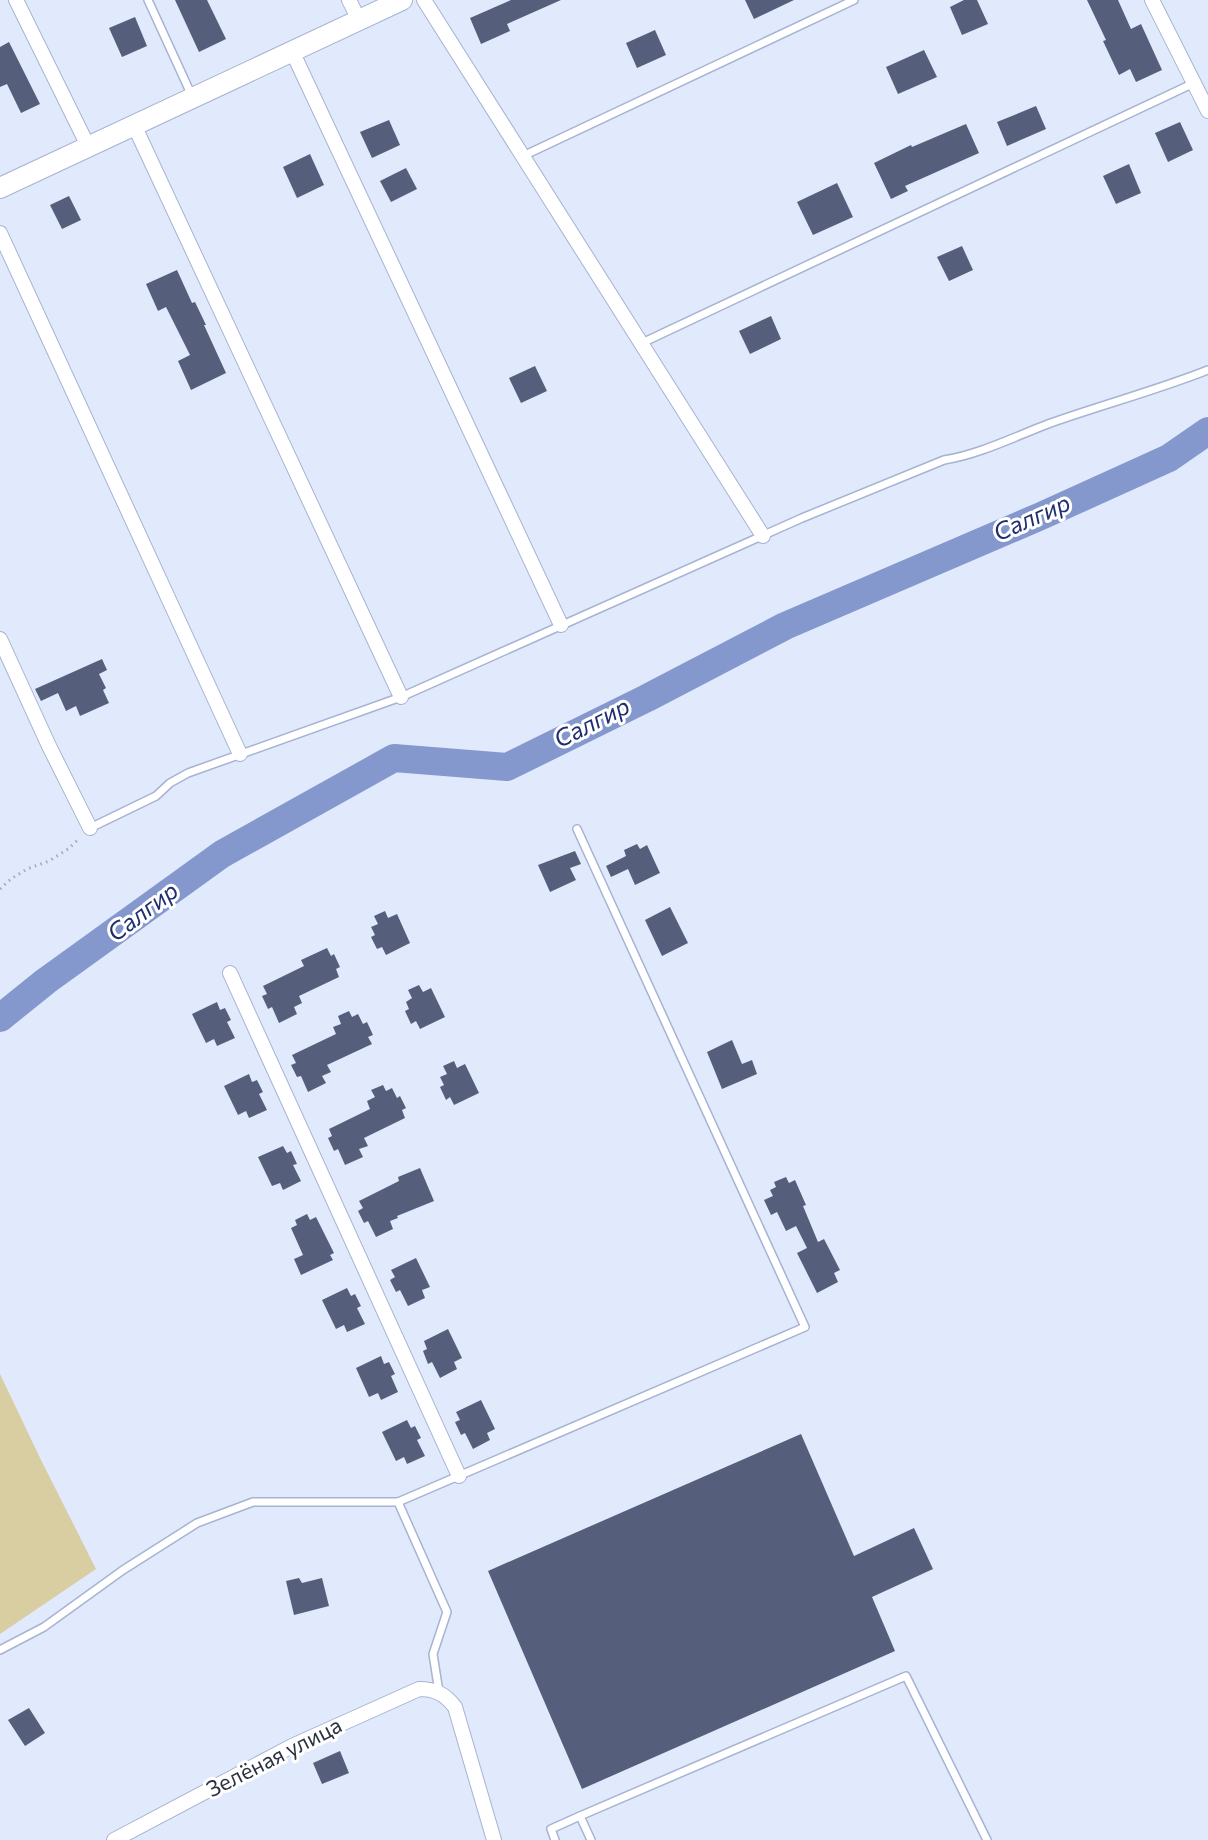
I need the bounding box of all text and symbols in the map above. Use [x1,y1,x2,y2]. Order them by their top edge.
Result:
water label: Салгир [988,487,1074,546]
water label: Салгир [549,690,634,753]
water label: Салгир [101,875,183,947]
street label: Зелёная улица [202,1711,346,1802]

